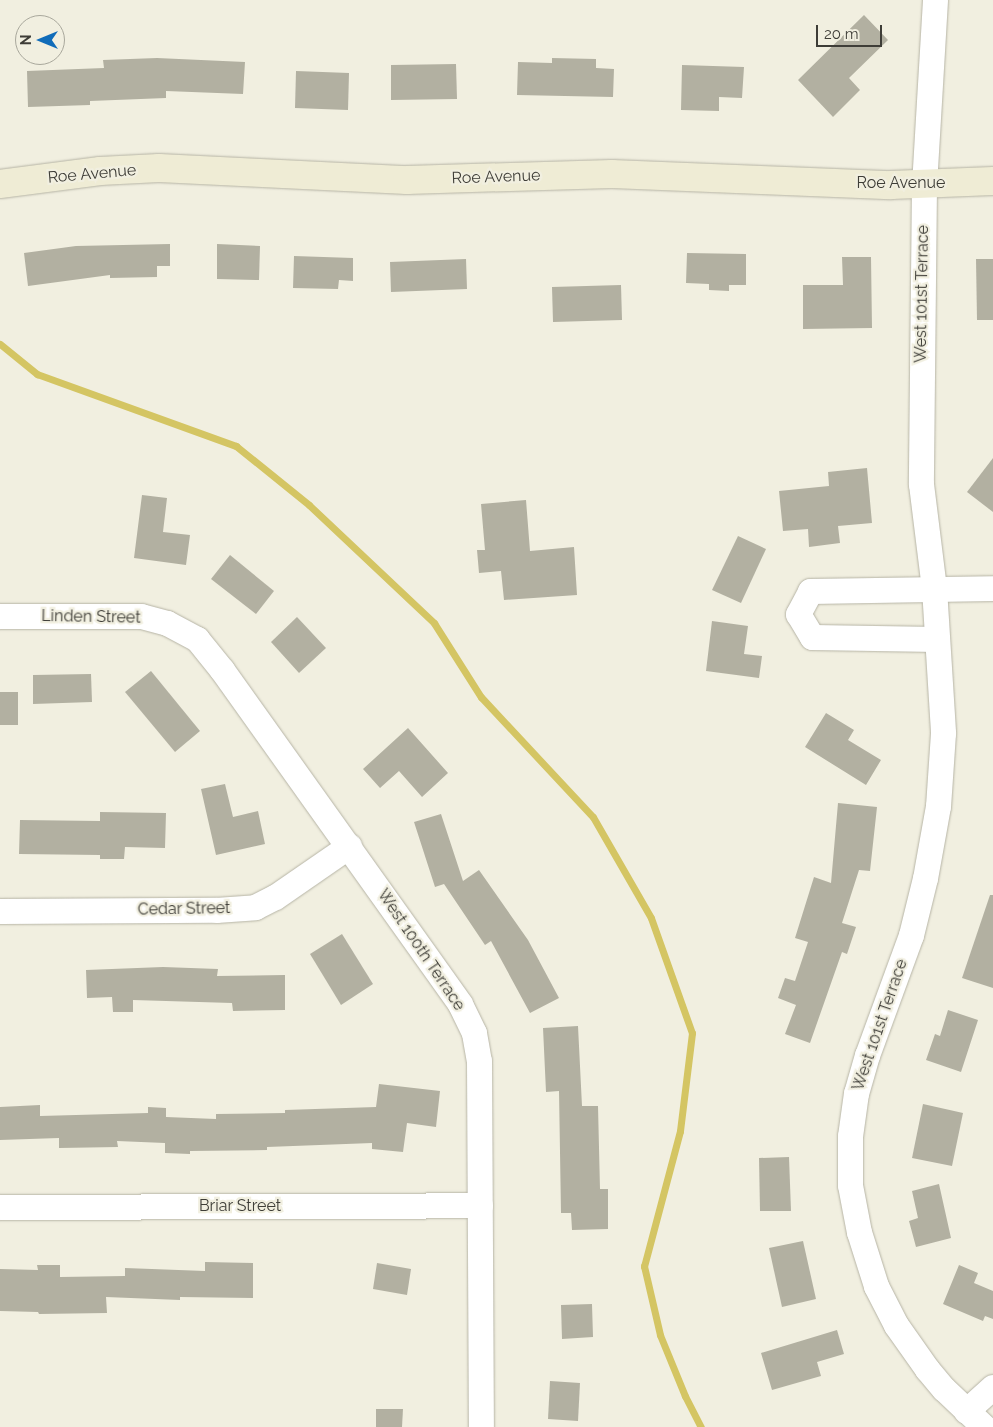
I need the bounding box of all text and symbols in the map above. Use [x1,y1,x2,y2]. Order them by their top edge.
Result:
north arrow [15,15,65,65]
scale bar [818,15,884,47]
text: 20 m [824,25,859,43]
text: N [18,35,34,45]
street label: Roe Avenue [47,161,137,187]
street label: Roe Avenue [451,166,541,188]
street label: Roe Avenue [856,173,946,193]
street label: West 101st Terrace [911,225,933,363]
street label: Linden Street [41,607,141,627]
street label: West 100th Terrace [373,885,469,1015]
street label: Cedar Street [137,899,231,919]
street label: West 101st Terrace [848,957,912,1093]
street label: Briar Street [199,1196,281,1216]

